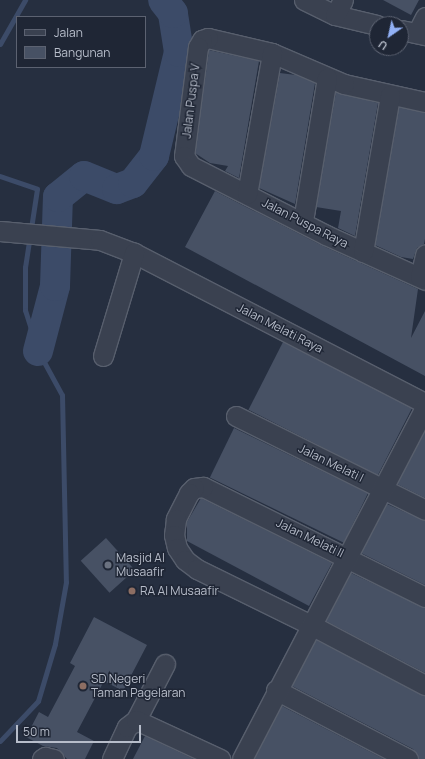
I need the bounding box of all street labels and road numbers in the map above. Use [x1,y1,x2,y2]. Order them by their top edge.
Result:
street label: Jalan Puspa V [179,63,203,139]
street label: Jalan Puspa Raya [260,195,350,251]
street label: Jalan Melati Raya [235,300,325,356]
street label: Jalan Melati I [296,441,366,485]
street label: Jalan Melati II [274,515,346,561]

